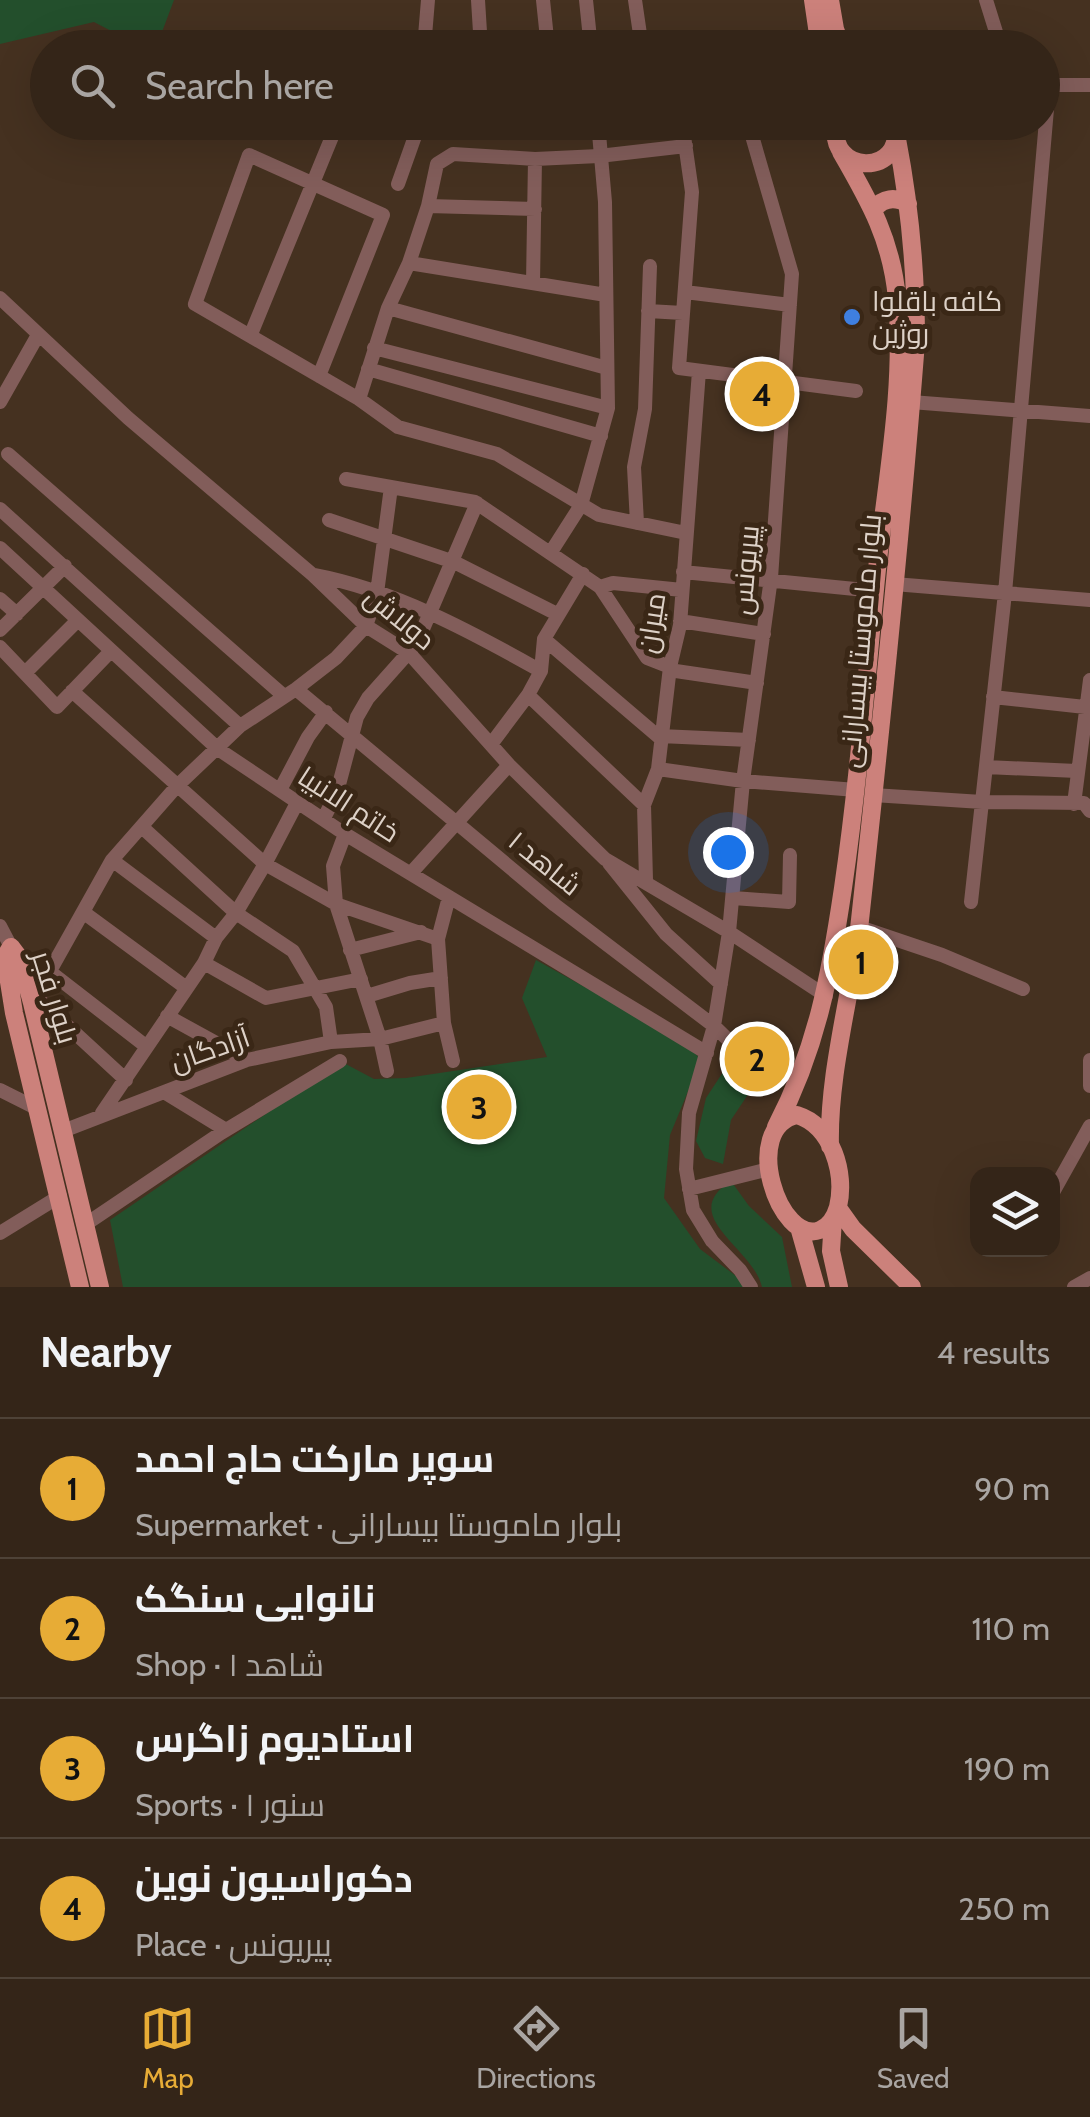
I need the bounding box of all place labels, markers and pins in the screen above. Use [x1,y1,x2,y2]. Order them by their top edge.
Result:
place label: کافه باقلوا روژین [872,284,1002,350]
marker: کافه باقلوا روژین [841,306,863,328]
pin: 4 [730,356,794,432]
pin: 1 [828,924,894,1000]
pin: 2 [724,1022,790,1096]
pin: 3 [446,1070,512,1144]

